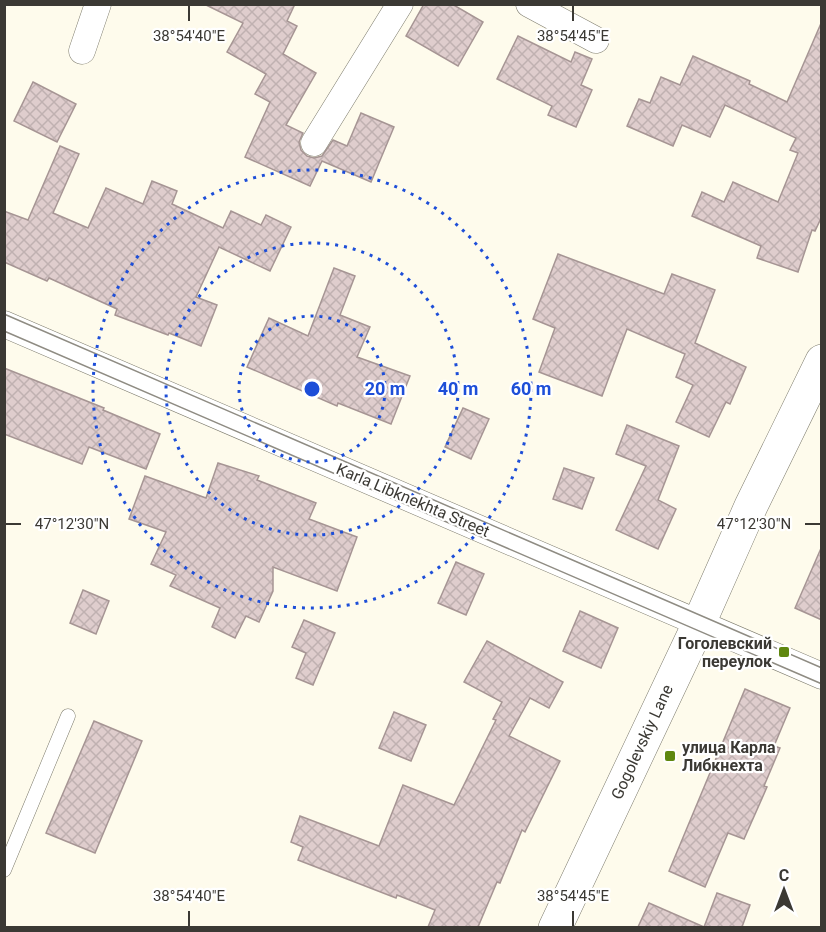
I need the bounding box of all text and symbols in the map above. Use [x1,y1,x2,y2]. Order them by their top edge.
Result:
text: 38°54'40"E [153,27,226,45]
text: 38°54'45"E [537,27,610,45]
text: 20 m [365,378,405,399]
text: 40 m [438,378,478,399]
text: 60 m [511,378,551,399]
centre of rings [302,379,322,399]
street label: Karla Libknekhta Street [333,459,493,541]
text: 47°12'30"N [35,515,109,533]
text: 47°12'30"N [717,515,791,533]
place label: Гоголевский переулок [678,634,773,671]
marker: Гоголевский переулок [777,645,791,659]
street label: Gogolevskiy Lane [607,682,677,802]
place label: улица Карла Либкнехта [682,738,776,775]
marker: улица Карла Либкнехта [663,749,677,763]
north arrow [754,860,814,920]
text: С [779,866,789,885]
text: 38°54'40"E [153,887,226,905]
text: 38°54'45"E [537,887,610,905]

